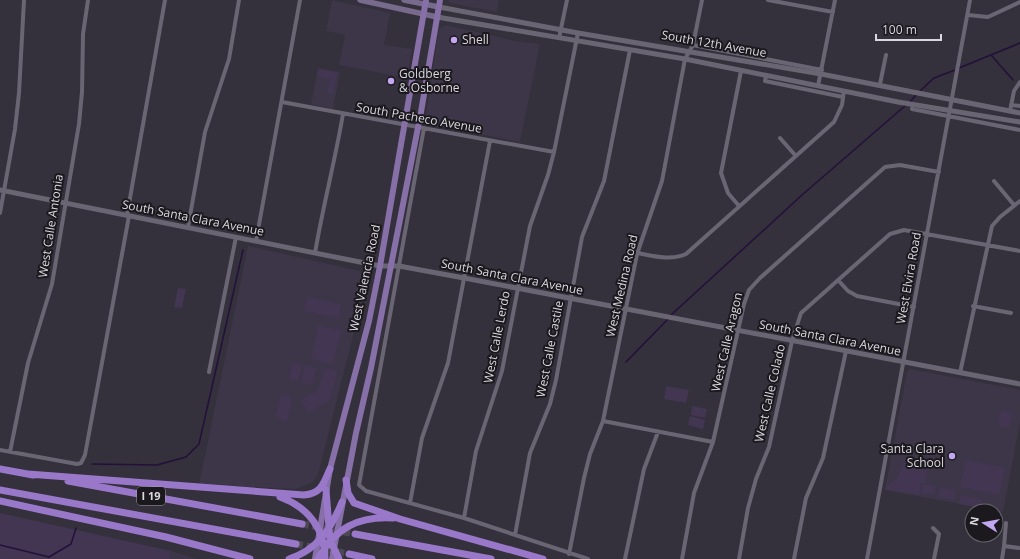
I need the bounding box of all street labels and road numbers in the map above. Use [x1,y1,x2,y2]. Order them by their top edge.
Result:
street label: South 12th Avenue [660,26,768,61]
street label: South Pacheco Avenue [355,98,484,137]
street label: West Calle Antonia [34,173,67,279]
street label: South Santa Clara Avenue [121,195,266,240]
street label: West Valencia Road [345,223,384,333]
street label: West Elvira Road [892,231,925,325]
street label: West Medina Road [601,233,642,339]
street label: South Santa Clara Avenue [440,254,585,299]
street label: West Calle Lerdo [479,289,514,384]
street label: West Calle Aragon [707,291,746,393]
street label: West Calle Castile [532,299,567,399]
street label: South Santa Clara Avenue [758,315,903,360]
street label: West Calle Colado [750,342,789,444]
road number: I 19 [137,487,165,505]

